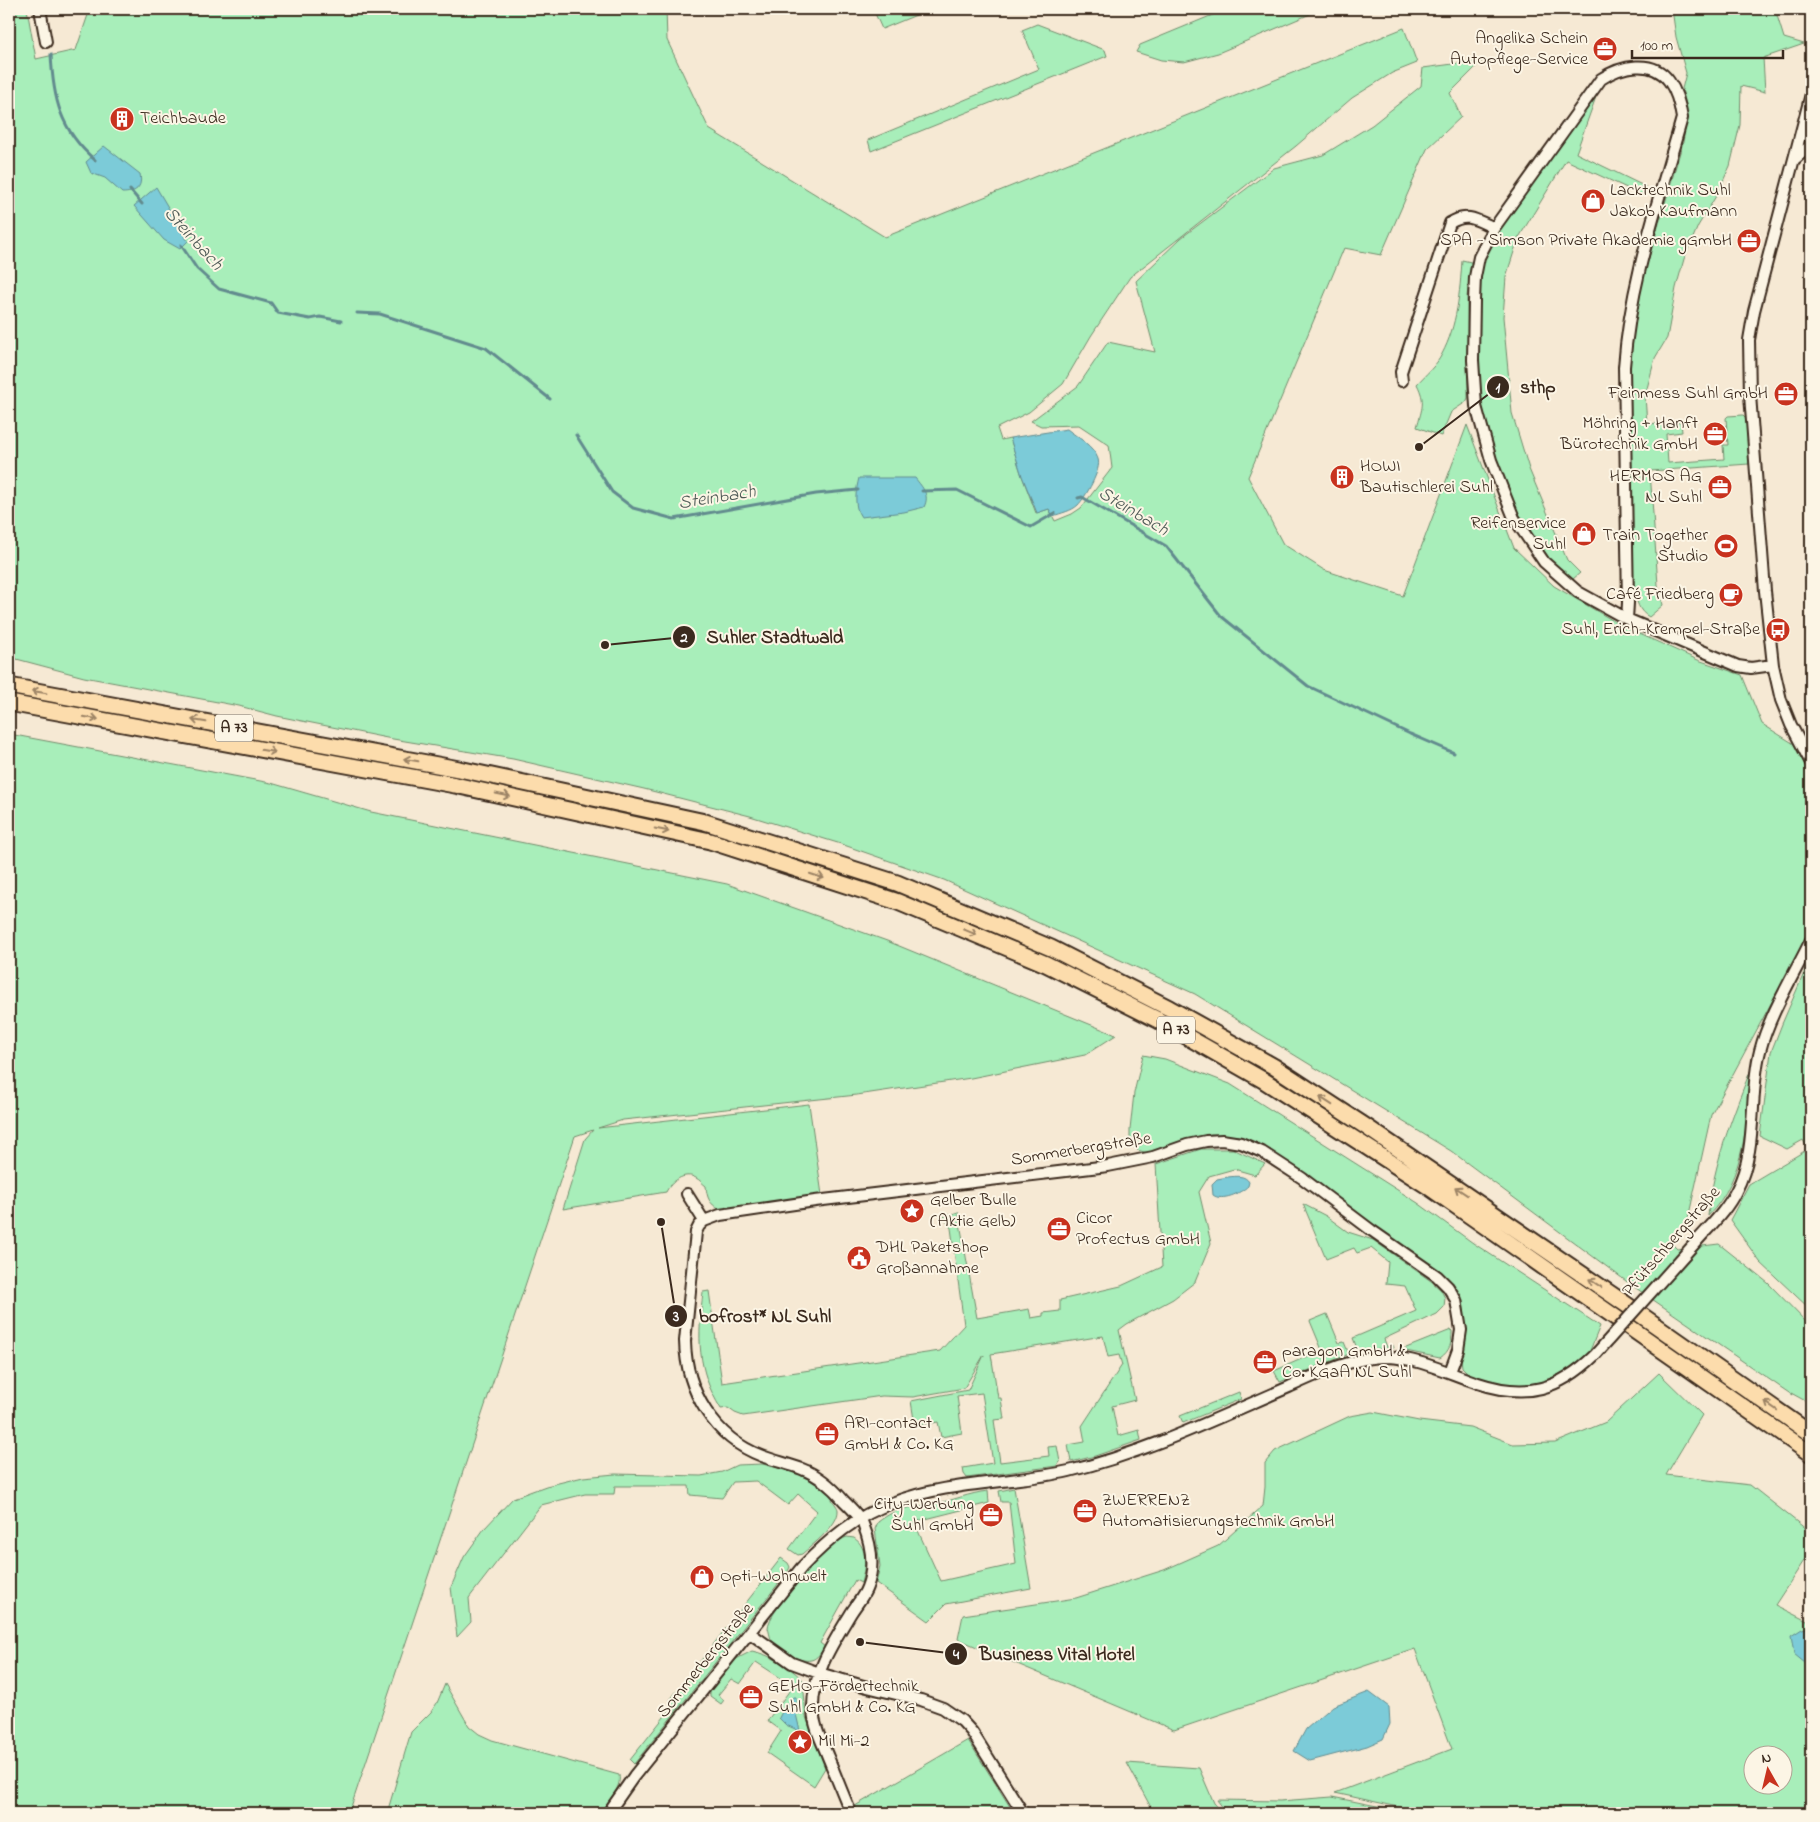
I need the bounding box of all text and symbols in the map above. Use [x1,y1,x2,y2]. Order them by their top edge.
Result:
place label: Angelika Schein Autopflege-Service [1450,26,1589,74]
scale bar [1632,28,1784,60]
text: 100 m [1640,35,1673,57]
office icon: Angelika Schein Autopflege-Service [1592,36,1618,62]
building icon: Teichbaude [109,106,135,132]
place label: Teichbaude [140,106,227,132]
place label: Lacktechnik Suhl Jakob Kaufmann [1610,178,1737,225]
shop icon: Lacktechnik Suhl Jakob Kaufmann [1580,188,1606,214]
water label: Steinbach [157,201,230,278]
place label: SPA - Simson Private Akademie gGmbH [1440,228,1732,255]
office icon: SPA - Simson Private Akademie gGmbH [1736,228,1762,254]
callout: sthp [1485,370,1566,404]
text: sthp [1520,375,1556,402]
text: 1 [1496,377,1501,399]
place label: Feinmess Suhl GmbH [1607,381,1768,407]
office icon: Feinmess Suhl GmbH [1773,381,1799,407]
place label: Möhring + Hanft Bürotechnik GmbH [1559,411,1698,458]
office icon: Möhring + Hanft Bürotechnik GmbH [1702,421,1728,447]
place label: HOWI Bautischlerei Suhl [1359,454,1493,501]
building icon: HOWI Bautischlerei Suhl [1329,464,1355,490]
place label: HERMOS AG NL Suhl [1609,464,1702,511]
office icon: HERMOS AG NL Suhl [1707,474,1733,500]
water label: Steinbach [677,478,758,517]
water label: Steinbach [1093,480,1174,544]
place label: Reifenservice Suhl [1470,511,1567,558]
shop icon: Reifenservice Suhl [1571,521,1597,547]
place label: Train Together Studio [1602,523,1708,570]
sports icon: Train Together Studio [1713,533,1739,559]
place label: Café Friedberg [1606,582,1714,609]
cafe icon: Café Friedberg [1718,582,1744,608]
place label: Suhl, Erich-Krempel-Straße [1562,617,1761,643]
bus stop icon: Suhl, Erich-Krempel-Straße [1765,617,1791,643]
callout: Suhler Stadtwald [671,620,853,654]
text: Suhler Stadtwald [707,625,844,652]
text: 2 [679,627,688,649]
one-way arrow [32,686,48,696]
one-way arrow [83,714,99,724]
road number: A 73 [215,714,253,741]
one-way arrow [191,716,207,726]
one-way arrow [260,746,276,756]
one-way arrow [403,755,419,764]
one-way arrow [494,791,510,801]
one-way arrow [653,826,669,835]
one-way arrow [809,872,825,881]
one-way arrow [962,929,977,938]
road number: A 73 [1157,1016,1195,1044]
one-way arrow [1319,1095,1333,1106]
street label: Sommerbergstraße [1009,1126,1154,1175]
street label: Pfütschbergstraße [1617,1180,1729,1304]
one-way arrow [1454,1186,1468,1196]
place label: Gelber Bulle (Aktie Gelb) [930,1188,1017,1235]
place icon: Gelber Bulle (Aktie Gelb) [899,1198,925,1224]
place label: Cicor Profectus GmbH [1076,1206,1200,1253]
office icon: Cicor Profectus GmbH [1046,1216,1072,1242]
place label: DHL Paketshop Großannahme [875,1235,989,1282]
public building icon: DHL Paketshop Großannahme [846,1245,872,1271]
one-way arrow [1588,1278,1602,1288]
callout: bofrost* NL Suhl [663,1299,841,1333]
text: bofrost* NL Suhl [699,1304,831,1331]
text: 3 [672,1306,679,1328]
place label: paragon GmbH & Co. KGaA NL Suhl [1282,1339,1411,1386]
office icon: paragon GmbH & Co. KGaA NL Suhl [1252,1349,1278,1375]
one-way arrow [1764,1401,1778,1411]
place label: ARI-contact GmbH & Co. KG [844,1411,954,1458]
office icon: ARI-contact GmbH & Co. KG [814,1421,840,1447]
place label: ZWERRENZ Automatisierungstechnik GmbH [1102,1488,1335,1536]
place label: City-Werbung Suhl GmbH [874,1492,974,1539]
office icon: ZWERRENZ Automatisierungstechnik GmbH [1072,1498,1098,1524]
office icon: City-Werbung Suhl GmbH [978,1502,1004,1528]
shop icon: Opti-Wohnwelt [689,1564,715,1590]
place label: Opti-Wohnwelt [720,1564,827,1590]
street label: Sommerbergstraße [651,1597,762,1725]
callout: Business Vital Hotel [944,1637,1145,1671]
text: Business Vital Hotel [978,1642,1135,1669]
text: 4 [952,1644,960,1666]
place label: GEHO-Fördertechnik Suhl GmbH & Co. KG [768,1674,919,1721]
office icon: GEHO-Fördertechnik Suhl GmbH & Co. KG [738,1684,764,1710]
place icon: Mil Mi-2 [787,1729,813,1755]
place label: Mil Mi-2 [818,1729,870,1755]
north arrow [1742,1744,1792,1794]
text: N [1760,1748,1773,1770]

